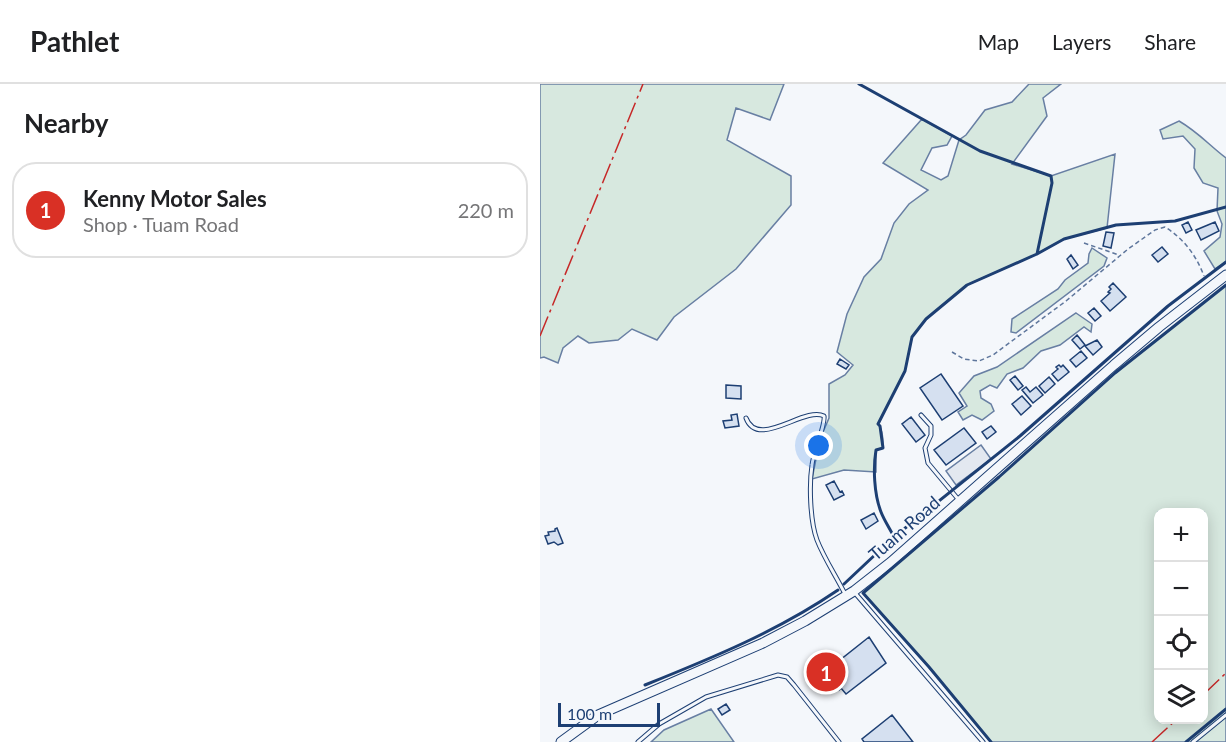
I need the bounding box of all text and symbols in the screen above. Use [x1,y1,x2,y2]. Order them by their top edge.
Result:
text: Pathlet [30,24,119,58]
text: Map [978,29,1019,54]
text: Layers [1052,29,1111,54]
text: Share [1144,29,1196,54]
text: Nearby [24,107,109,139]
text: Kenny Motor Sales [83,185,267,212]
text: 1 [40,198,51,222]
text: 220 m [458,198,514,222]
text: Shop · Tuam Road [83,212,239,236]
your location [804,431,833,460]
street label: Tuam Road [864,491,944,565]
map controls [1154,508,1208,724]
button: + [1154,508,1208,562]
button: − [1154,562,1208,616]
button: locate [1154,616,1208,670]
pin: 1 [806,650,846,694]
button: layers [1154,670,1208,724]
scale bar [558,700,660,728]
text: 100 m [567,704,612,723]

